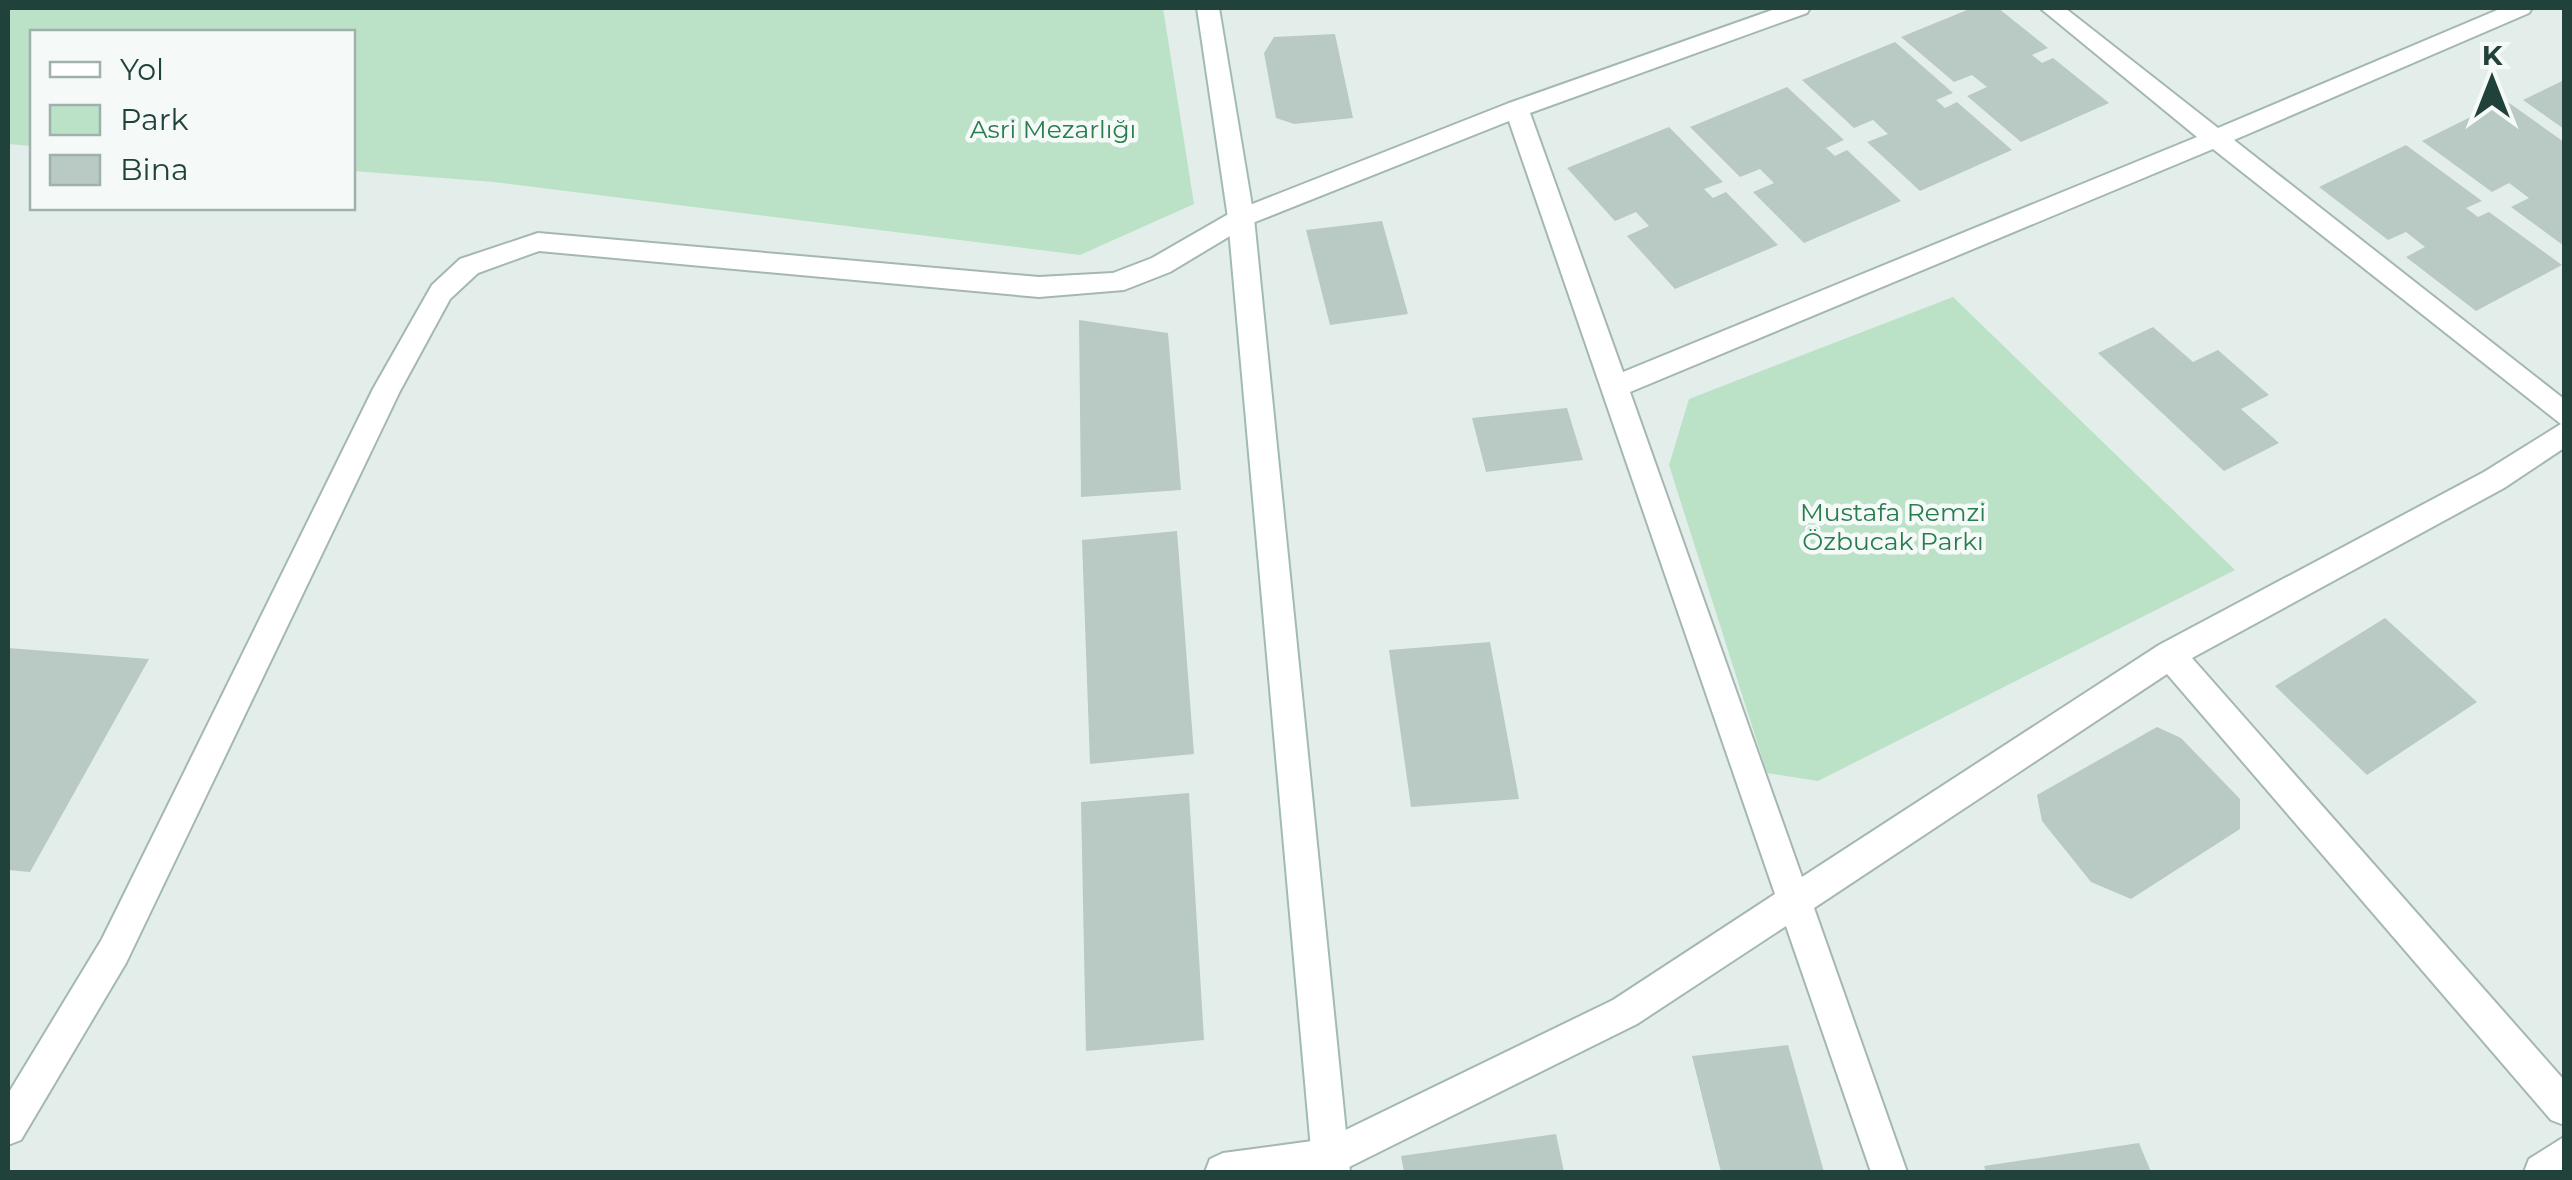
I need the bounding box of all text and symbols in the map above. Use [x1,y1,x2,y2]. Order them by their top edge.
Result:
legend [30,30,355,210]
north arrow [2442,30,2542,130]
text: K [2482,38,2504,72]
text: Yol [120,51,164,88]
text: Park [120,101,189,138]
park label: Asri Mezarlığı [970,114,1136,144]
text: Bina [120,151,189,188]
park label: Mustafa Remzi Özbucak Parkı [1800,497,1986,556]

